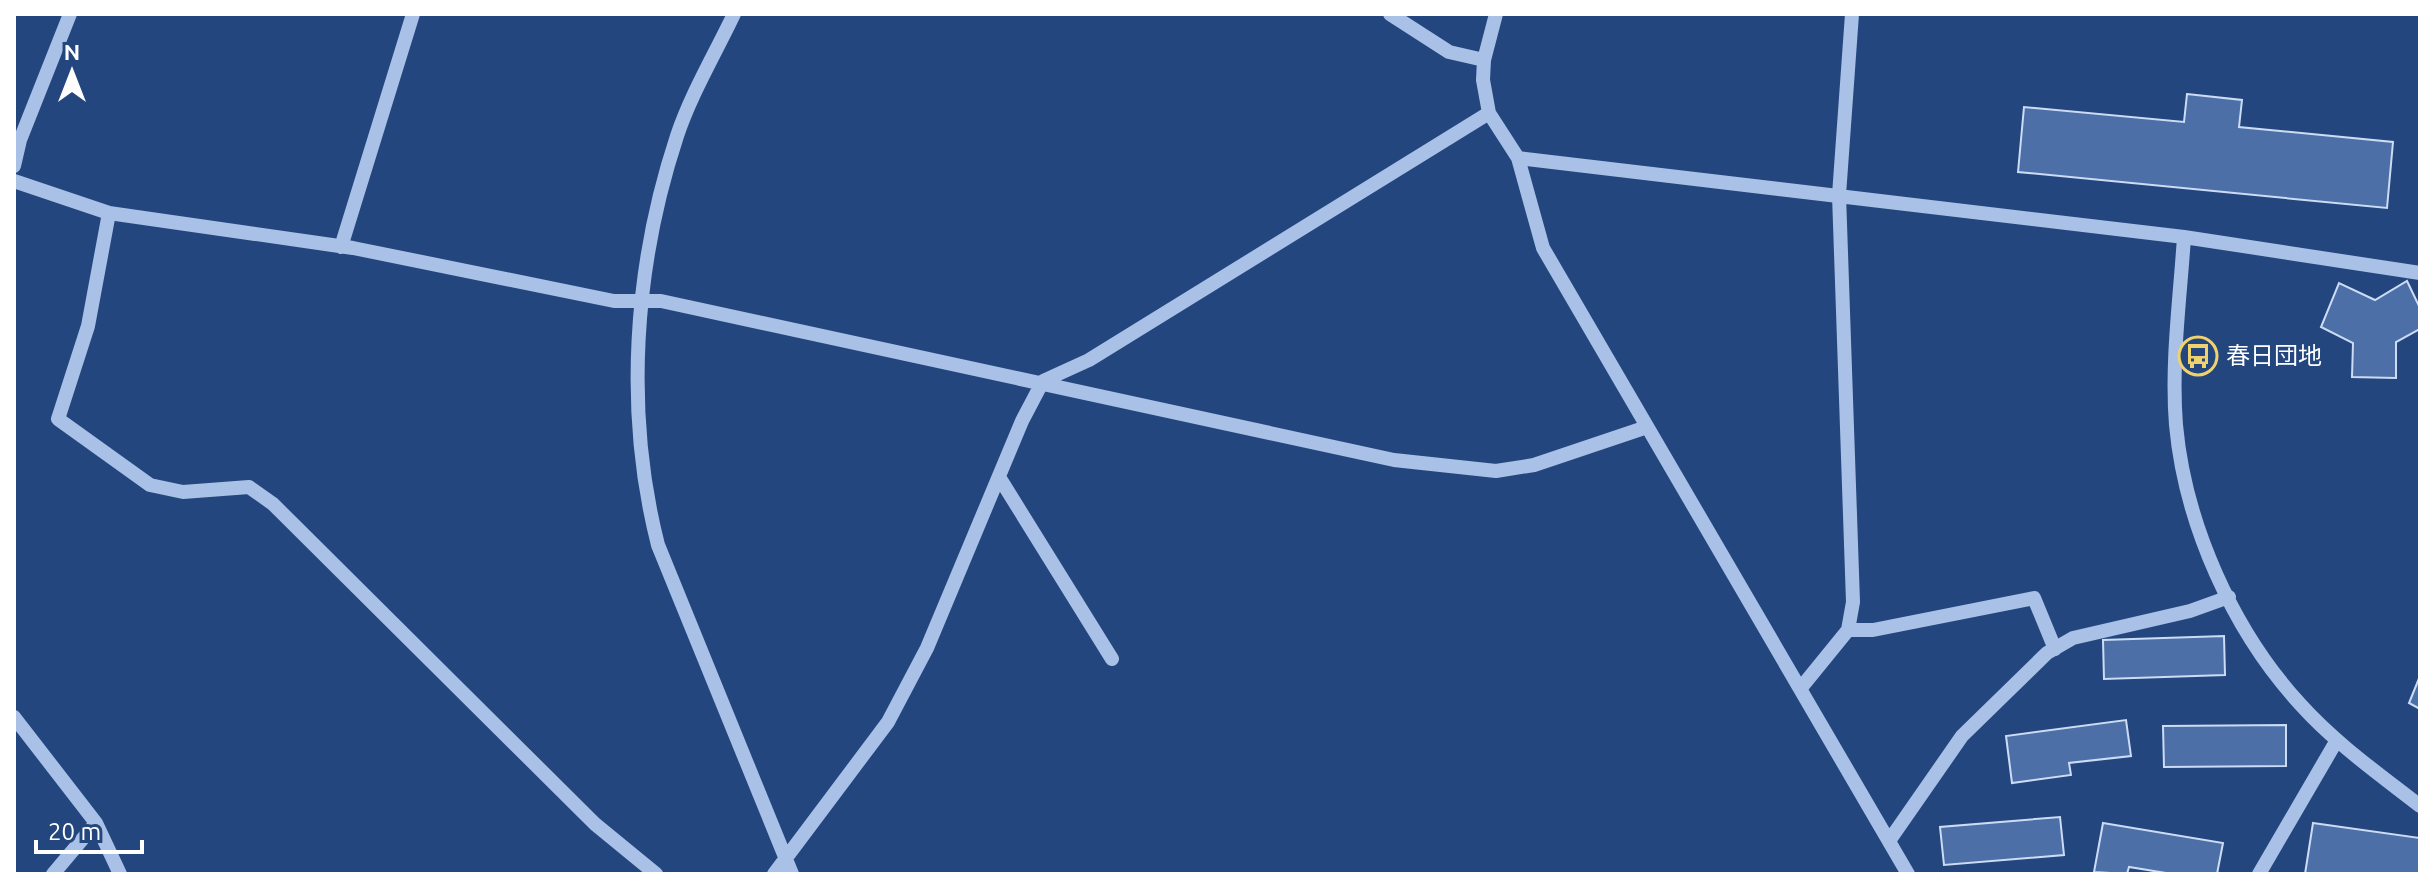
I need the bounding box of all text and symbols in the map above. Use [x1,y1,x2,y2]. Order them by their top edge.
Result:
north arrow [32,32,112,112]
text: N [64,39,80,64]
bus stop icon: 春日団地 [2177,335,2219,377]
place label: 春日団地 [2226,342,2322,369]
scale bar [36,804,142,854]
text: 20 m [48,818,101,845]

